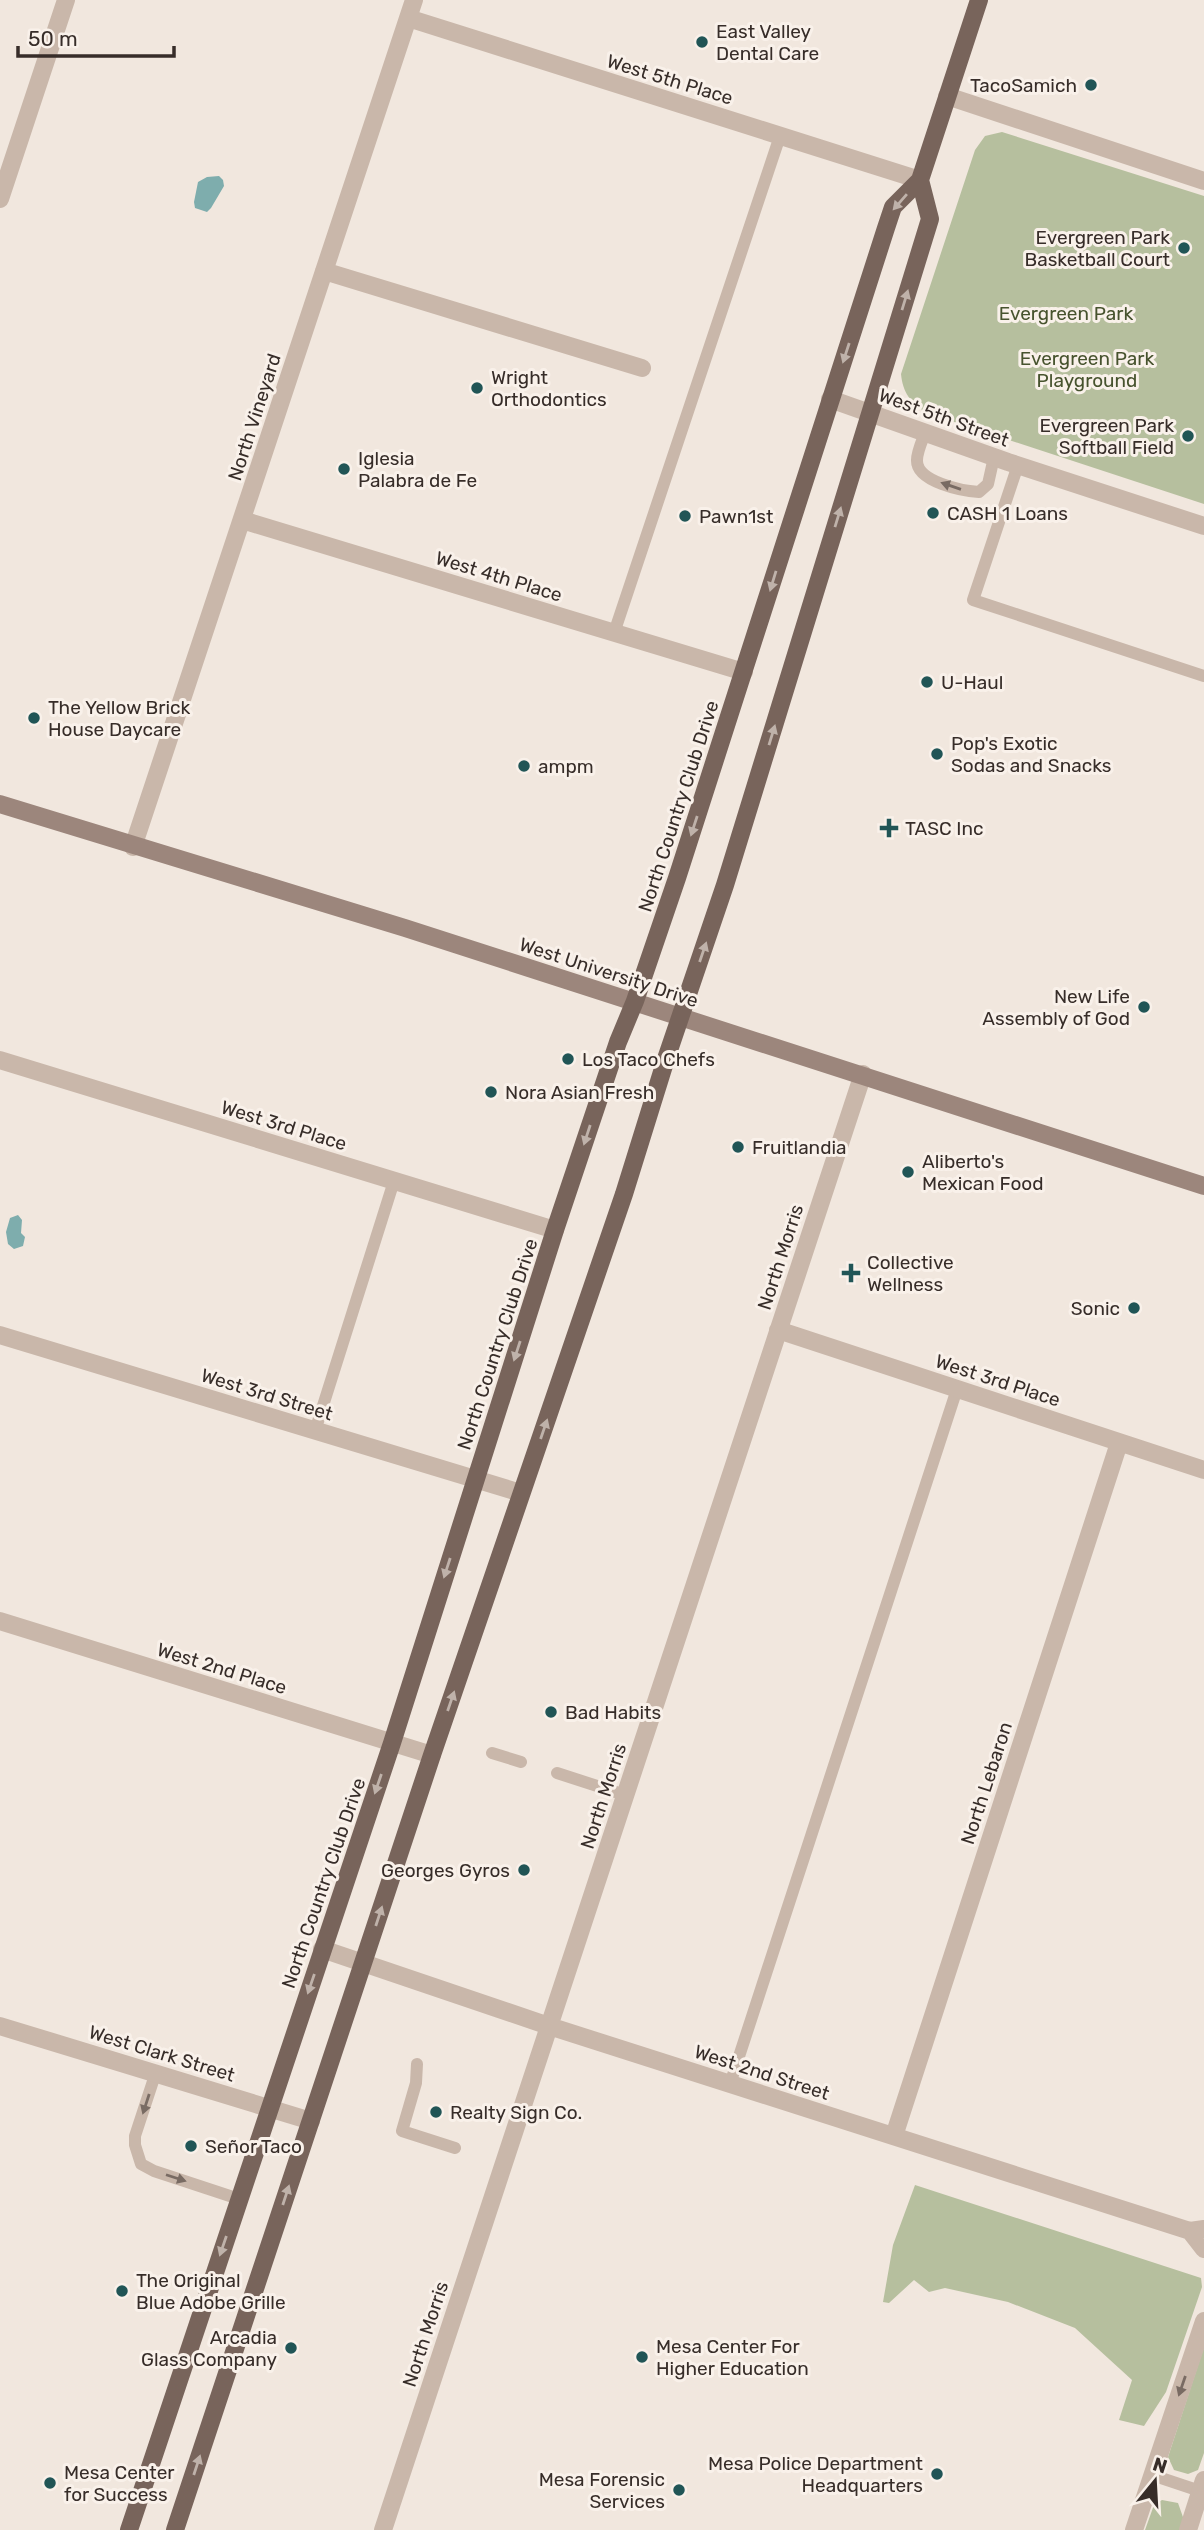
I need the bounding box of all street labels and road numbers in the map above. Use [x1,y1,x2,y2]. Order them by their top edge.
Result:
street label: West 5th Place [604,49,736,110]
street label: North Vineyard [223,351,286,484]
street label: West 5th Street [875,383,1013,452]
street label: West 4th Place [433,546,565,607]
street label: North Country Club Drive [633,697,724,915]
street label: West University Drive [516,933,701,1012]
street label: West 3rd Place [218,1095,349,1155]
street label: North Morris [753,1201,808,1313]
street label: North Country Club Drive [452,1235,543,1453]
street label: West 3rd Place [932,1349,1063,1412]
street label: West 3rd Street [198,1364,336,1426]
street label: West 2nd Place [154,1638,289,1699]
street label: North Lebaron [956,1719,1017,1847]
street label: North Morris [576,1740,631,1852]
street label: North Country Club Drive [277,1775,370,1991]
street label: West Clark Street [86,2020,238,2087]
street label: West 2nd Street [691,2040,833,2105]
street label: North Morris [398,2278,453,2390]

